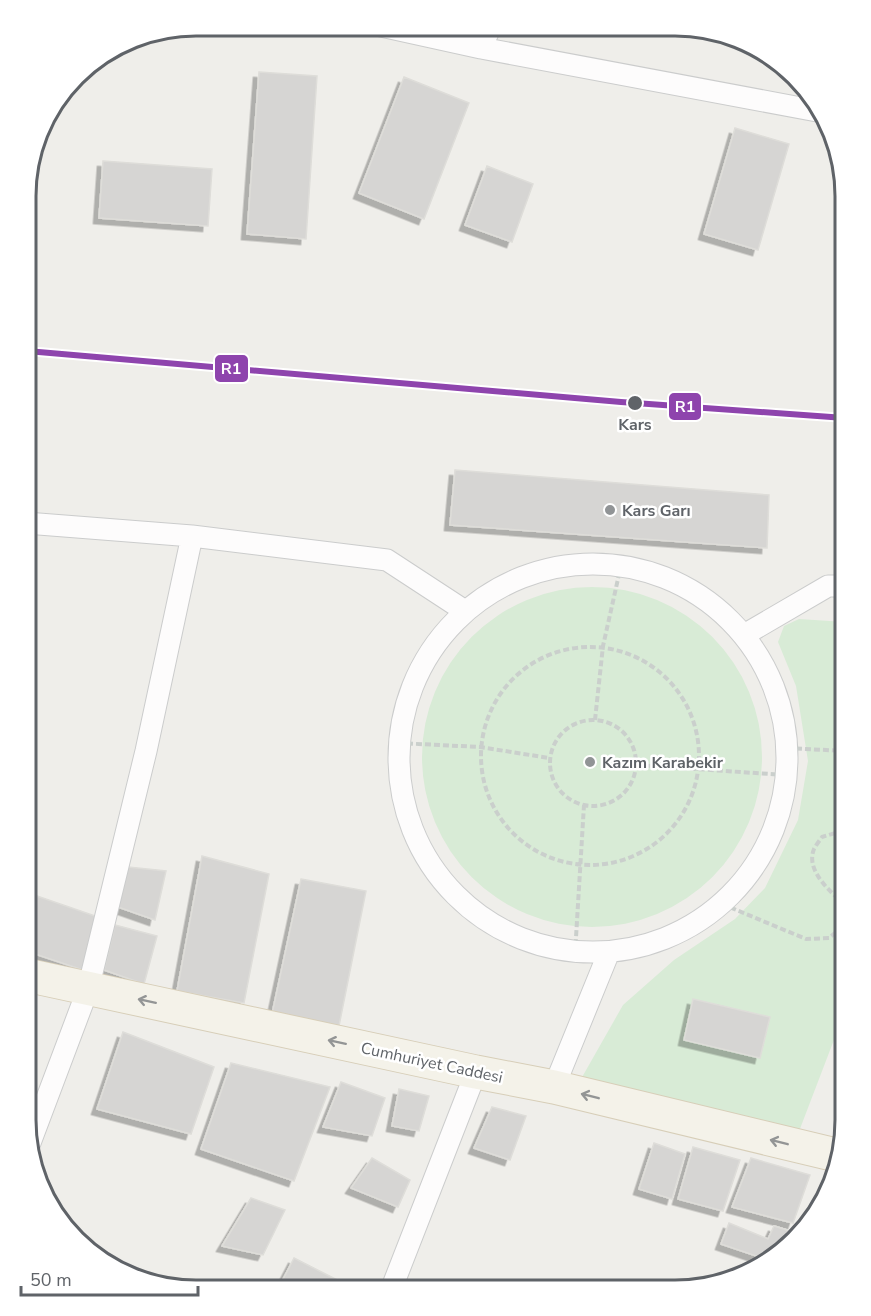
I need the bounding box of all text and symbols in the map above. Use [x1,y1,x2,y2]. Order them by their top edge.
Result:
line badge: R1 [214,354,249,383]
text: R1 [221,358,241,380]
line badge: R1 [668,392,702,421]
marker: Kars [626,394,644,412]
text: R1 [675,396,695,418]
place label: Kars [618,414,652,436]
place label: Kars Garı [622,500,691,522]
marker: Kars Garı [603,503,617,517]
place label: Kazım Karabekir [602,752,724,774]
marker: Kazım Karabekir [583,755,597,769]
one-way arrow [138,995,157,1007]
one-way arrow [328,1036,347,1048]
street label: Cumhuriyet Caddesi [359,1037,505,1089]
one-way arrow [581,1090,600,1101]
one-way arrow [770,1135,789,1147]
scale bar [21,1259,198,1297]
text: 50 m [30,1268,72,1292]

